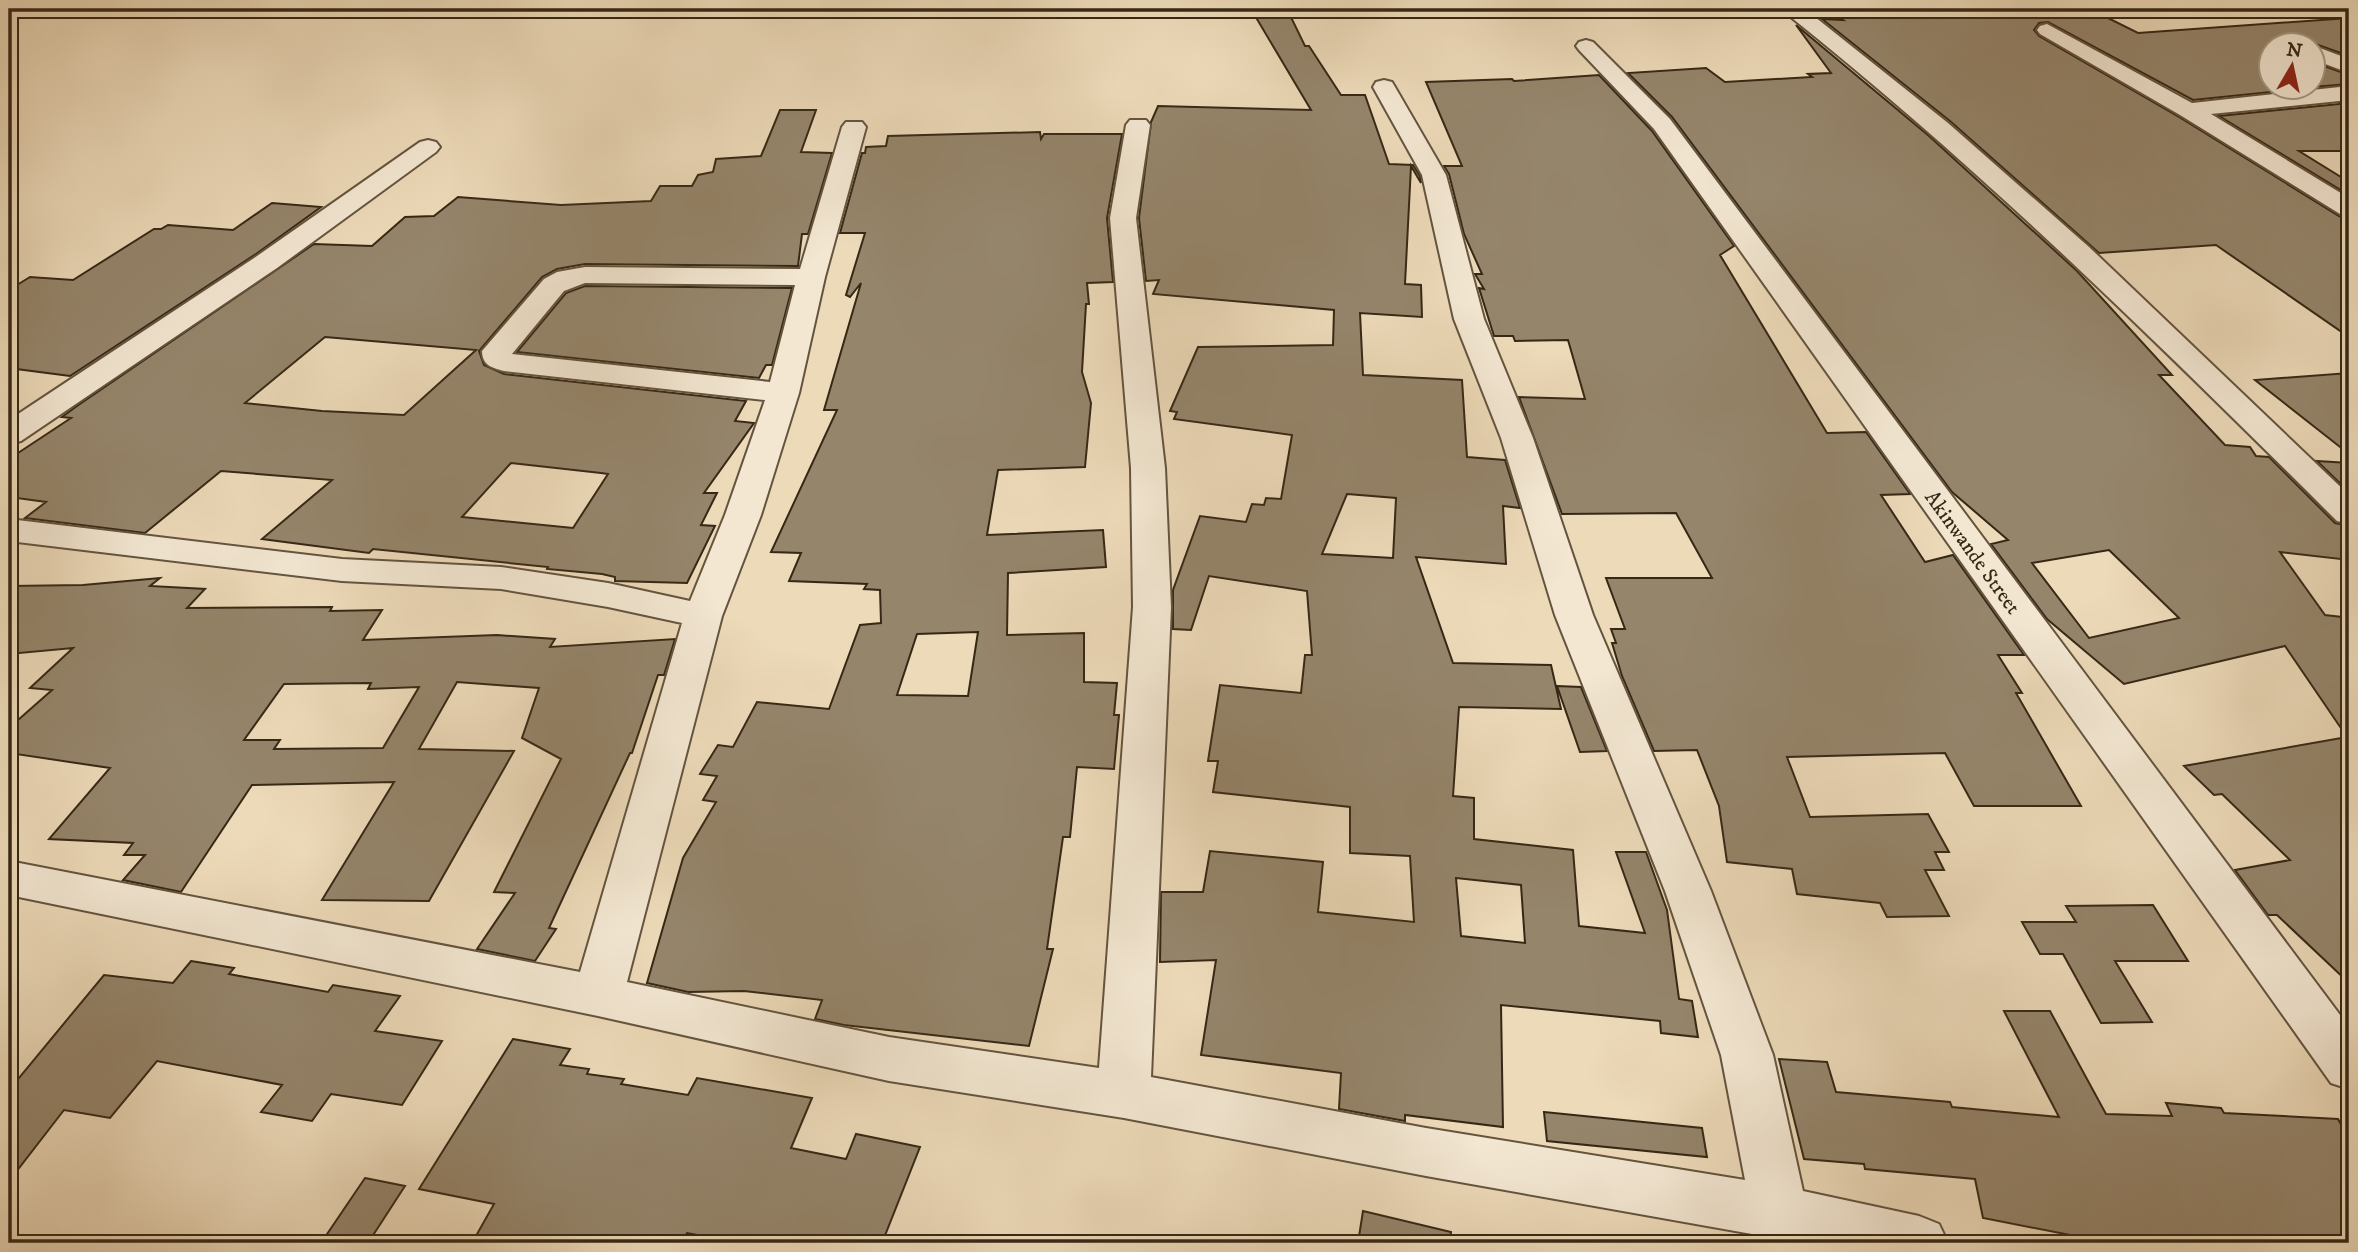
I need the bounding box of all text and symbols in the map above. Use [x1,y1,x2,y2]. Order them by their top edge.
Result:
north arrow [2256,32,2326,102]
text: N [2285,38,2304,63]
street label: Akinwande Street [1919,486,2026,620]

